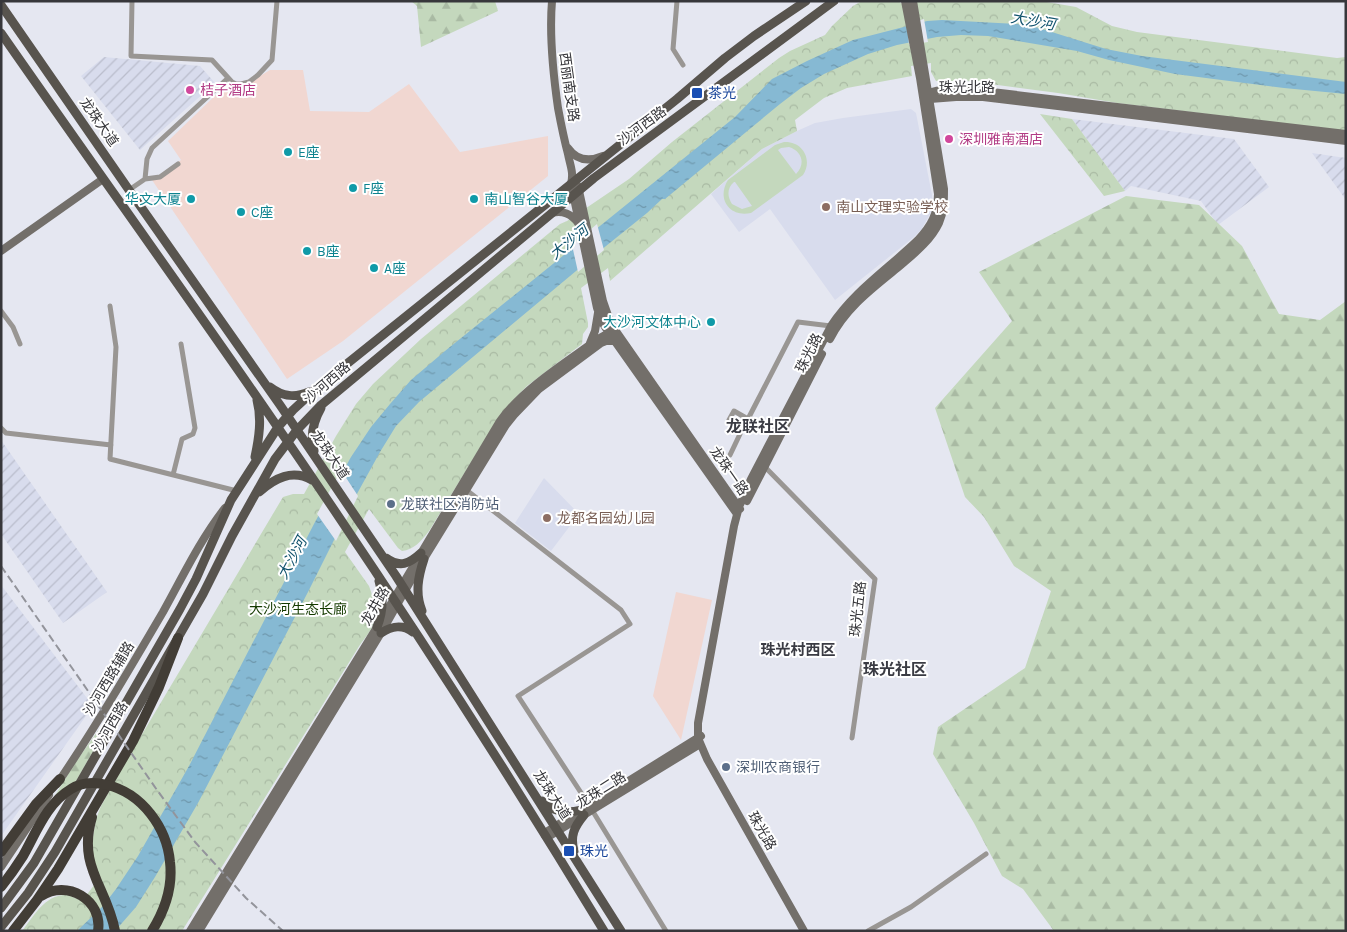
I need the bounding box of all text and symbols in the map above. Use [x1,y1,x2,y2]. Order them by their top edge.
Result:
water label: 大沙河 [1009,8,1060,34]
street label: 西丽南支路 [556,51,582,123]
street label: 珠光北路 [939,79,995,96]
place label: 桔子酒店 [200,82,256,99]
marker: 桔子酒店 [184,84,196,96]
place label: 茶光 [708,85,736,102]
marker: 茶光 [690,86,704,100]
street label: 龙珠大道 [76,94,122,150]
street label: 沙河西路 [614,103,670,149]
place label: 深圳雅南酒店 [959,131,1043,148]
marker: 深圳雅南酒店 [943,133,955,145]
place label: E座 [298,144,320,161]
marker: E座 [282,146,294,158]
place label: F座 [363,180,384,197]
marker: F座 [347,182,359,194]
place label: 华文大厦 [125,191,181,208]
place label: 南山智谷大厦 [484,191,568,208]
marker: 华文大厦 [185,193,197,205]
marker: 南山智谷大厦 [468,193,480,205]
place label: 南山文理实验学校 [836,199,948,216]
marker: 南山文理实验学校 [820,201,832,213]
place label: C座 [251,204,274,221]
marker: C座 [235,206,247,218]
water label: 大沙河 [546,219,594,263]
place label: B座 [317,243,340,260]
marker: B座 [301,245,313,257]
place label: A座 [384,260,406,277]
marker: A座 [368,262,380,274]
place label: 大沙河文体中心 [603,314,701,331]
marker: 大沙河文体中心 [705,316,717,328]
street label: 珠光路 [792,330,826,376]
street label: 沙河西路 [300,358,354,408]
district label: 龙联社区 [726,417,790,436]
street label: 龙珠大道 [307,427,353,483]
street label: 龙珠一路 [706,443,752,499]
place label: 龙联社区消防站 [401,496,499,513]
marker: 龙联社区消防站 [385,498,397,510]
place label: 龙都名园幼儿园 [557,510,655,527]
marker: 龙都名园幼儿园 [541,512,553,524]
water label: 大沙河 [273,531,312,582]
street label: 珠光五路 [847,580,869,638]
street label: 龙井路 [357,584,393,628]
park label: 大沙河生态长廊 [249,601,347,618]
street label: 沙河西路辅路 [80,639,138,719]
district label: 珠光村西区 [760,641,836,659]
district label: 珠光社区 [863,660,927,679]
street label: 沙河西路 [89,699,131,755]
place label: 深圳农商银行 [736,759,820,776]
marker: 深圳农商银行 [720,761,732,773]
street label: 龙珠大道 [530,767,574,823]
street label: 龙珠二路 [573,768,629,812]
street label: 珠光路 [744,809,780,853]
place label: 珠光 [580,843,608,860]
marker: 珠光 [562,844,576,858]

